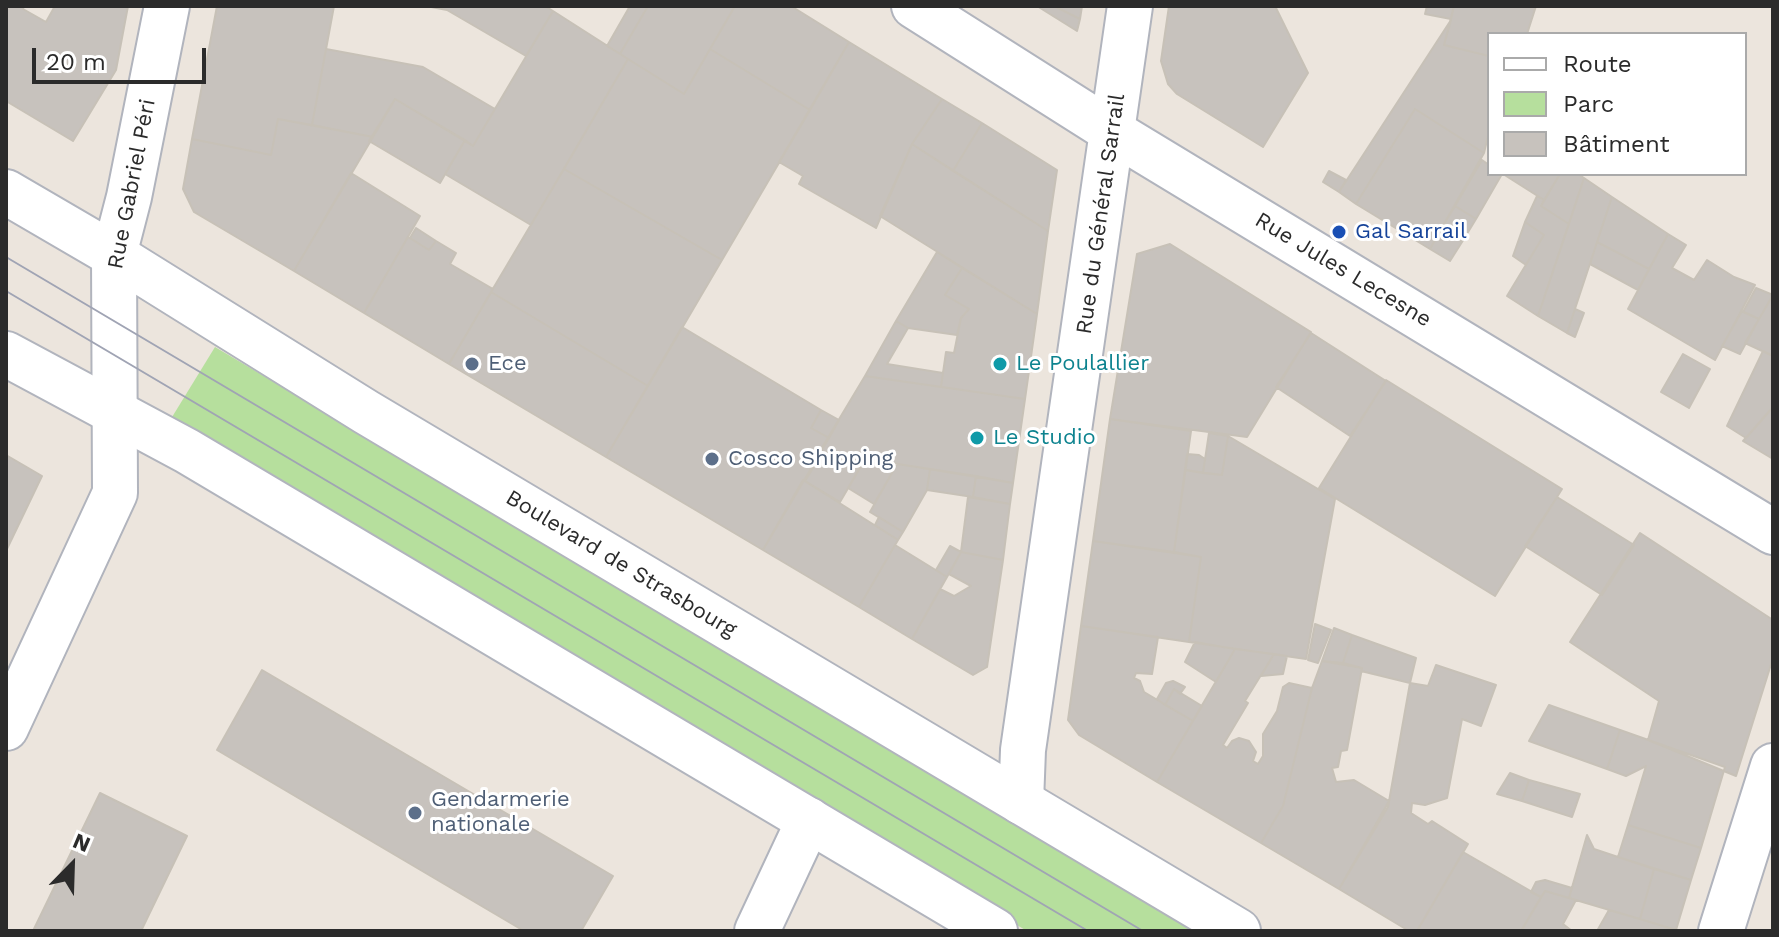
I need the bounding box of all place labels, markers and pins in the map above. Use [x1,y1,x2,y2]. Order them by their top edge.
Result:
place label: Gal Sarrail [1355,219,1467,245]
marker: Gal Sarrail [1330,223,1348,241]
place label: Ece [488,351,527,377]
place label: Le Poulallier [1016,351,1149,377]
marker: Ece [463,355,481,373]
marker: Le Poulallier [991,355,1009,373]
place label: Le Studio [993,425,1096,451]
marker: Le Studio [968,429,986,447]
place label: Cosco Shipping [728,446,893,472]
marker: Cosco Shipping [703,450,721,468]
place label: Gendarmerie nationale [431,787,570,838]
marker: Gendarmerie nationale [406,804,424,822]

